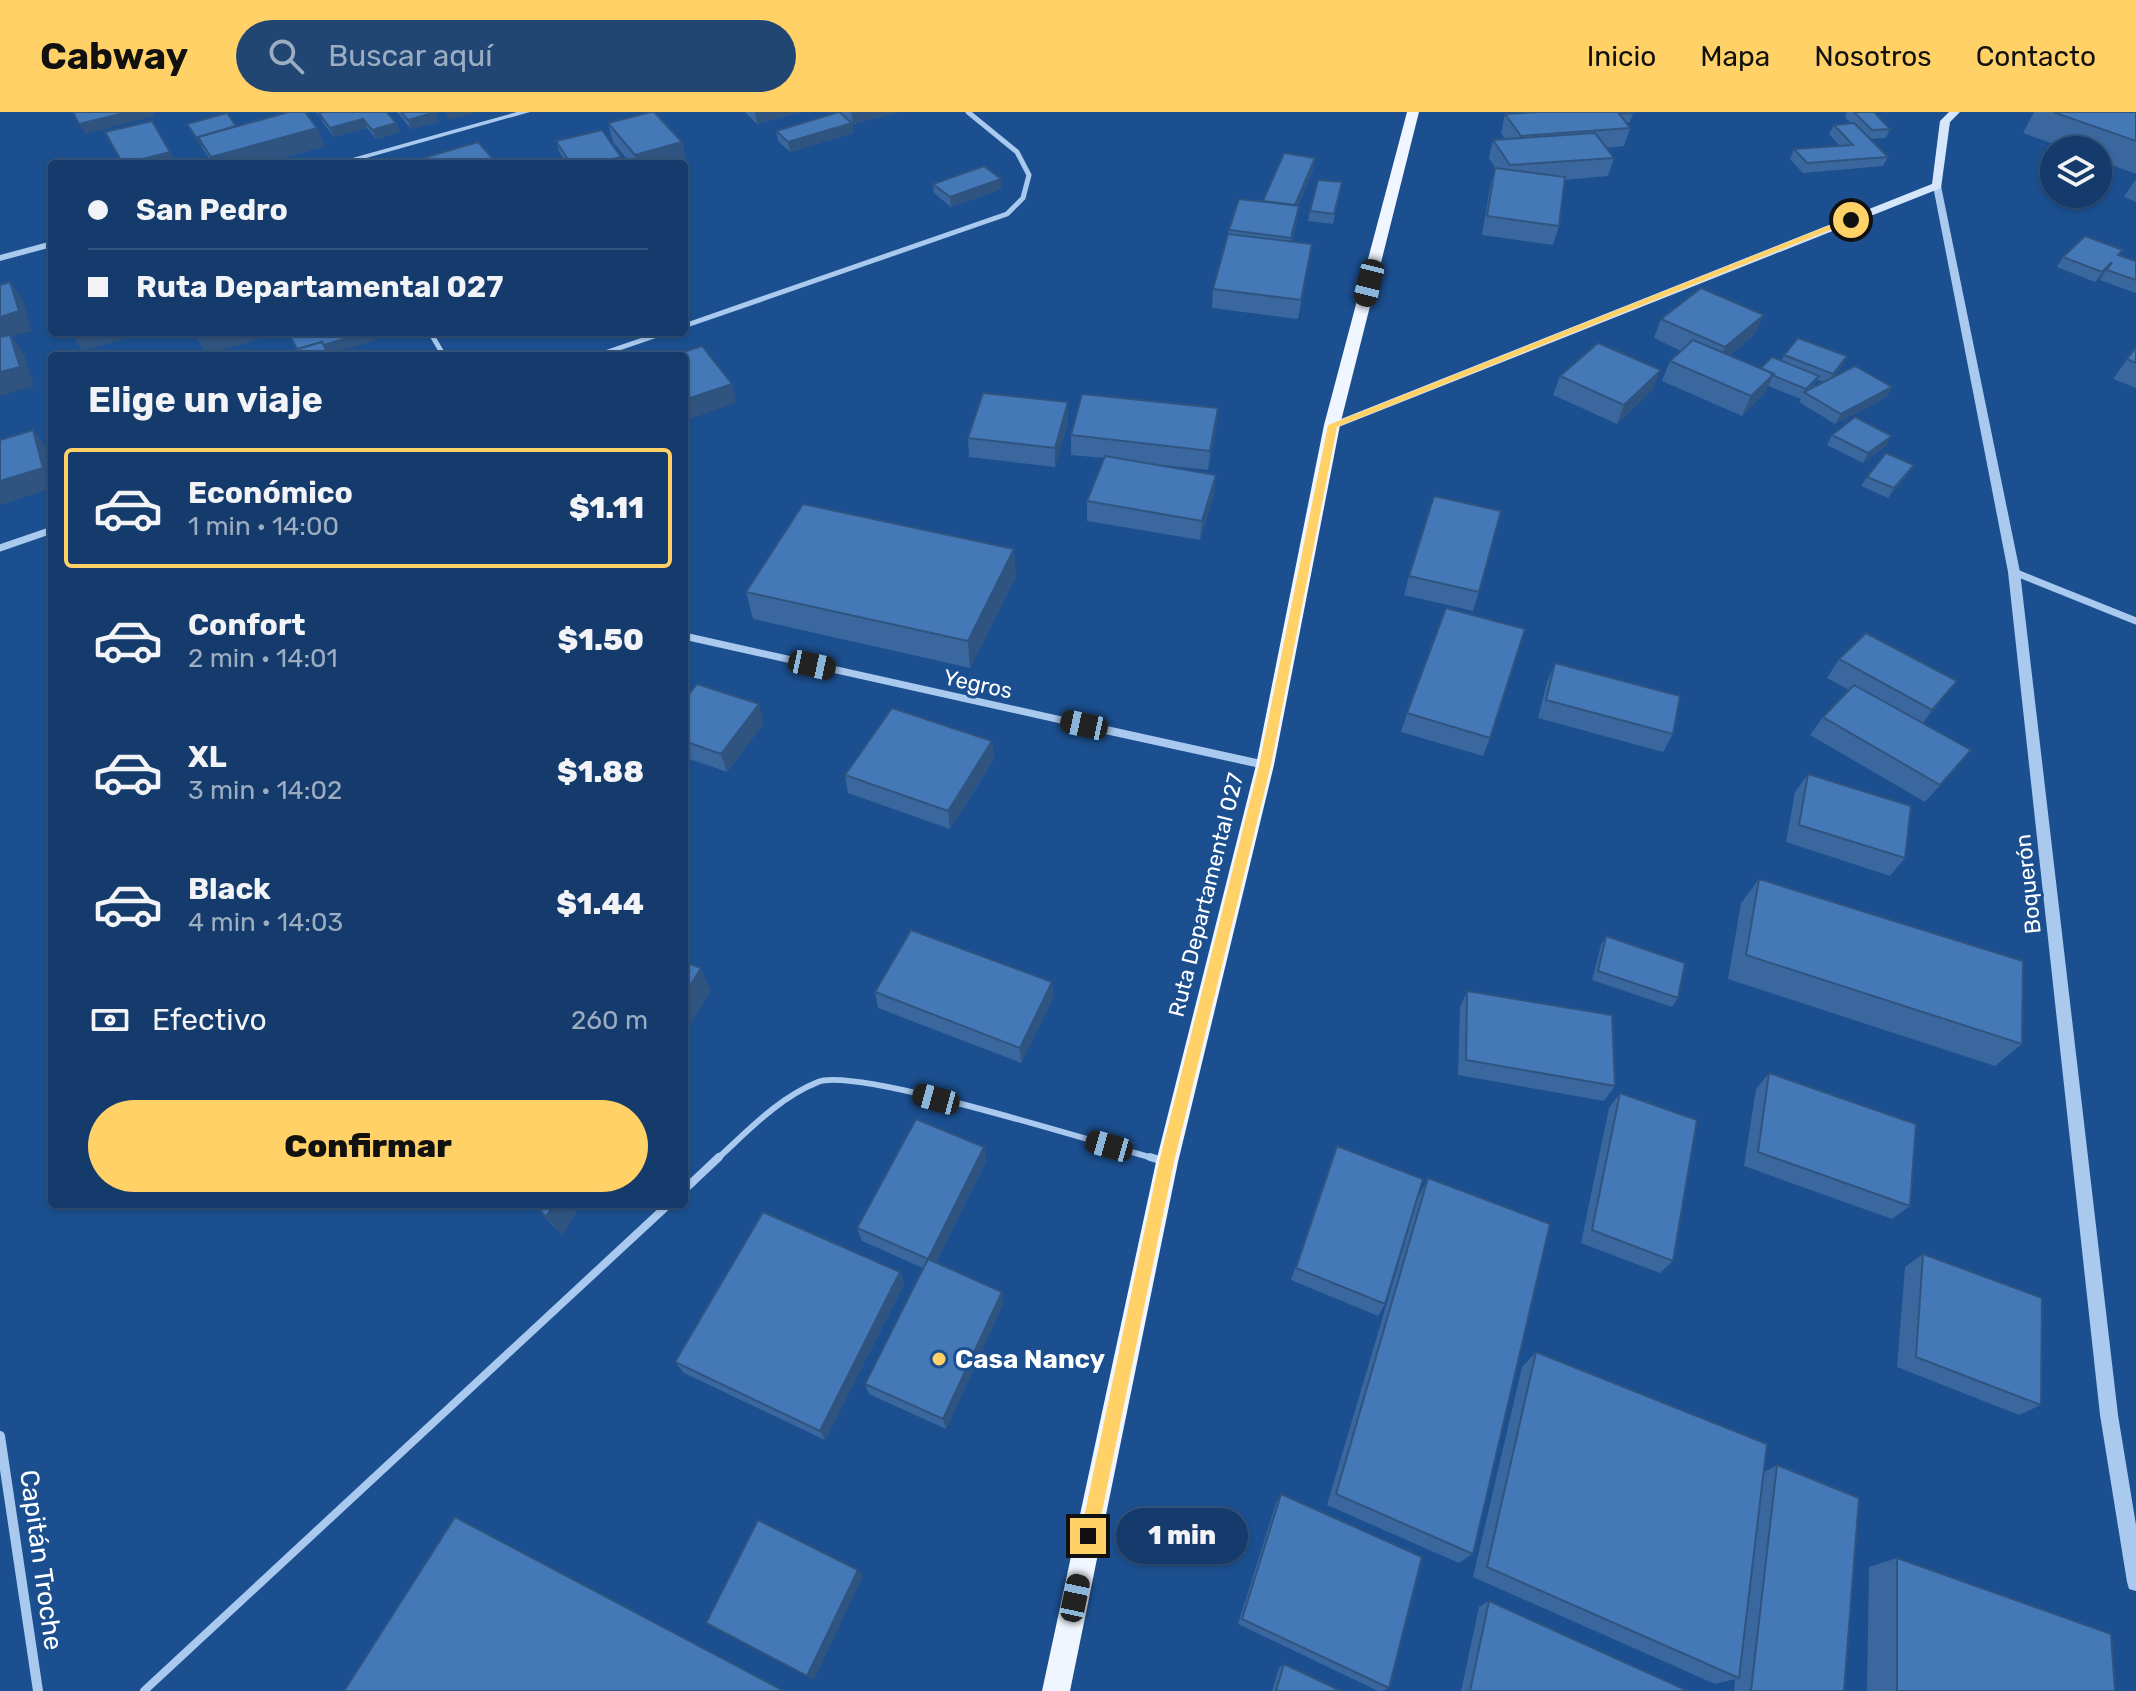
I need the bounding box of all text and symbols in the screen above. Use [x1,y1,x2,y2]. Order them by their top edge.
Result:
search box [236,20,796,92]
text: Cabway [40,33,188,79]
icon: search [264,34,308,78]
text: Buscar aquí [328,38,493,74]
text: Inicio [1587,40,1656,73]
text: Mapa [1700,40,1770,73]
text: Nosotros [1814,40,1932,73]
text: Contacto [1976,40,2096,73]
map controls [2040,136,2112,208]
button: layers [2040,136,2112,208]
text: San Pedro [136,192,288,228]
route start [1833,202,1869,238]
car [1352,257,1386,309]
text: Ruta Departamental 027 [136,269,504,305]
text: Elige un viaje [88,378,323,421]
icon: car [92,472,164,544]
text: Económico [188,475,353,511]
text: $1.11 [569,490,644,526]
text: 1 min · 14:00 [188,511,339,542]
icon: car [92,604,164,676]
text: Confort [188,607,306,643]
text: $1.50 [558,622,644,658]
text: 2 min · 14:01 [188,643,338,674]
car [786,648,838,682]
street label: Yegros [941,664,1015,704]
car [1058,708,1110,742]
icon: car [92,736,164,808]
text: XL [188,739,227,775]
text: $1.88 [557,754,644,790]
street label: Ruta Departamental 027 [1163,770,1249,1020]
text: 3 min · 14:02 [188,775,342,806]
street label: Boquerón [2009,833,2047,935]
icon: car [92,868,164,940]
text: Black [188,871,271,907]
text: $1.44 [556,886,644,922]
text: 4 min · 14:03 [188,907,343,938]
icon: cash [88,998,132,1042]
text: Efectivo [152,1002,267,1038]
text: 260 m [571,1005,648,1036]
car [910,1081,962,1117]
button: Confirmar [88,1100,648,1192]
car [1083,1128,1135,1164]
place label: Casa Nancy [955,1344,1105,1375]
marker: Casa Nancy [930,1350,948,1368]
street label: Capitán Troche [13,1468,69,1652]
callout: 1 min [1116,1508,1248,1564]
route end [1070,1518,1106,1554]
text: 1 min [1148,1520,1216,1551]
car [1058,1572,1092,1624]

